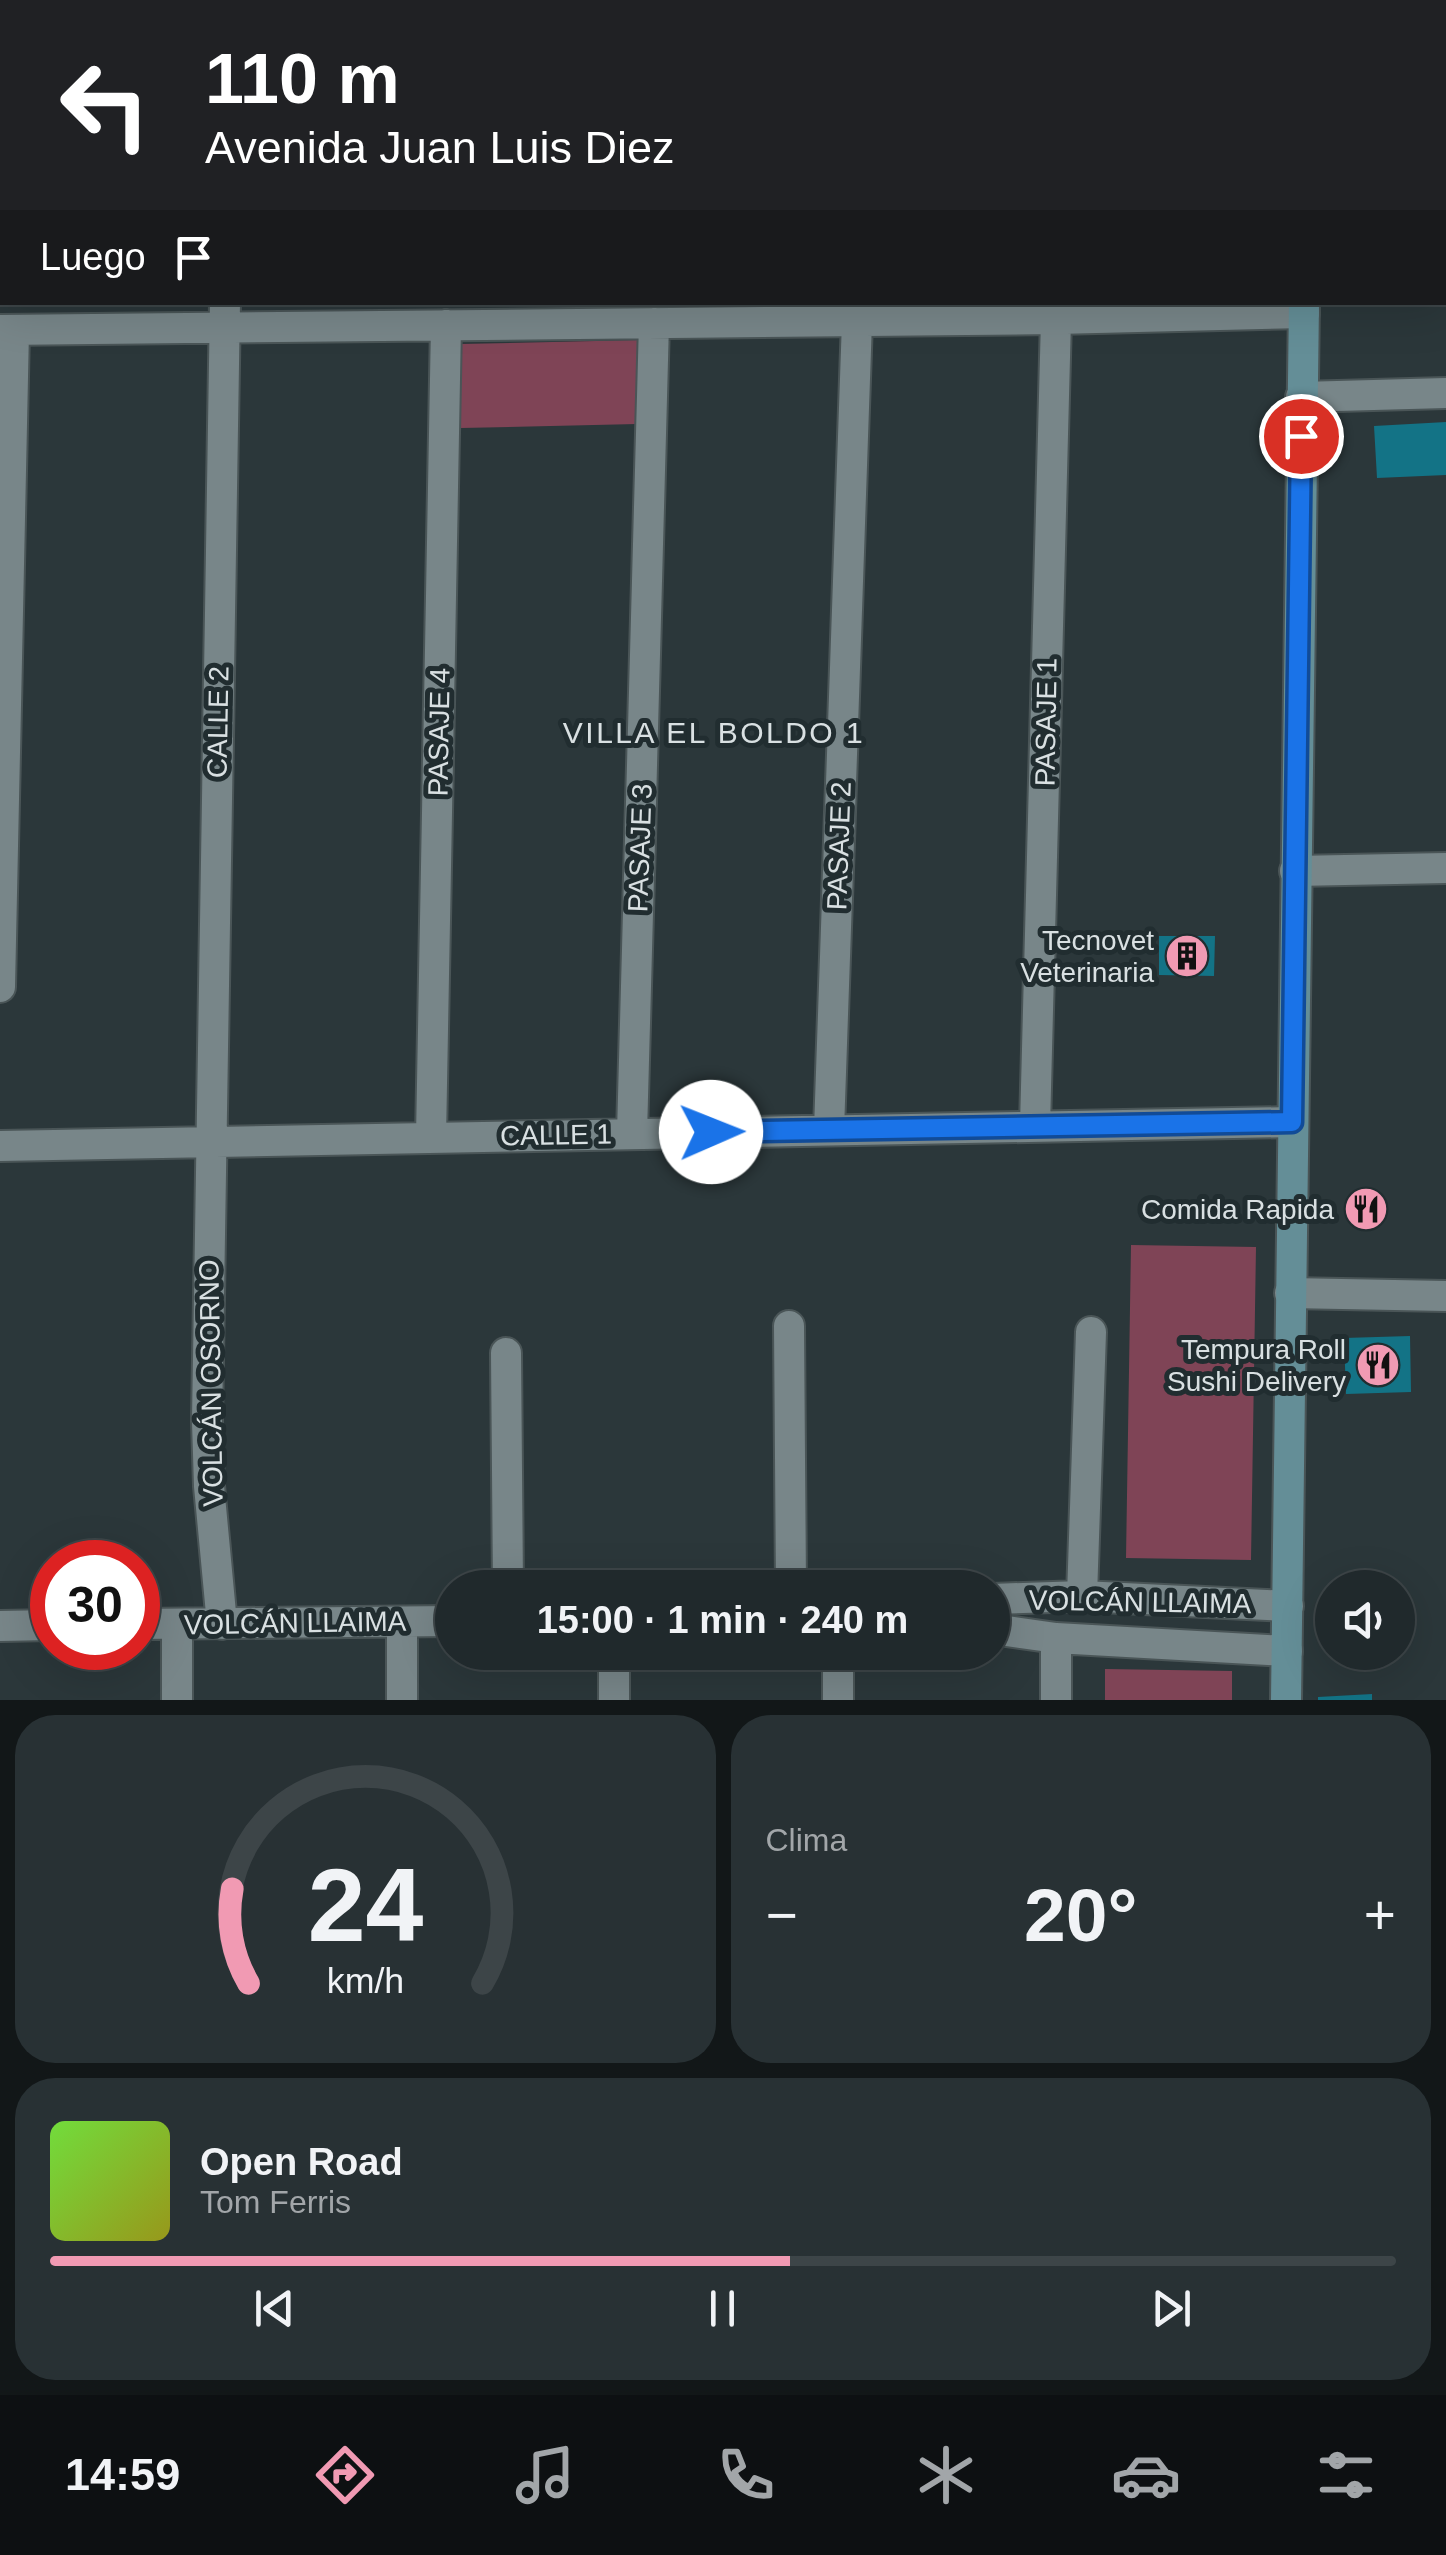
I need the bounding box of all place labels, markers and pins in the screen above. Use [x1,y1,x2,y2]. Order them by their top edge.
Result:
pin [1259,394,1344,479]
place label: Tecnovet Veterinaria [1020,925,1154,988]
building icon: Tecnovet Veterinaria [1164,933,1210,979]
restaurant icon: Comida Rapida [1343,1186,1389,1232]
place label: Comida Rapida [1141,1194,1334,1225]
place label: Tempura Roll Sushi Delivery [1167,1334,1346,1397]
restaurant icon: Tempura Roll Sushi Delivery [1355,1342,1401,1388]

